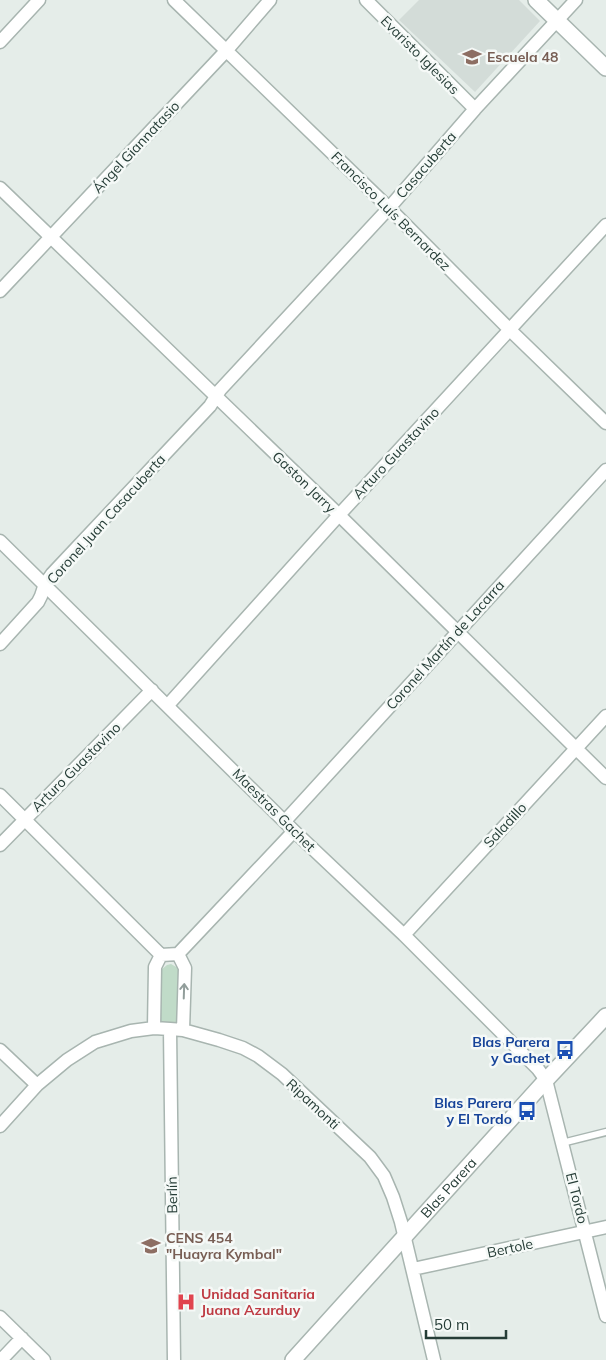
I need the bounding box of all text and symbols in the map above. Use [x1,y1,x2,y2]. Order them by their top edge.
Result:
street label: Evaristo Iglesias [377,12,463,98]
school or university icon: Escuela 48 [461,46,483,68]
place label: Escuela 48 [487,48,558,66]
street label: Ángel Giannatasio [89,97,183,197]
street label: Casacuberta [392,128,460,202]
street label: Francisco Luís Bernardez [328,148,454,274]
street label: Arturo Guastavino [349,403,443,503]
street label: Gaston Jarry [269,447,340,517]
street label: Coronel Juan Casacuberta [43,450,169,588]
street label: Coronel Martín de Lacarra [382,576,508,714]
street label: Arturo Guastavino [28,719,124,815]
street label: Maestras Gachet [229,765,319,855]
street label: Saladillo [480,799,530,851]
one-way arrow [179,983,189,1000]
place label: Blas Parera y Gachet [472,1033,551,1067]
bus stop icon: Blas Parera y Gachet [554,1039,576,1061]
street label: Ripamonti [283,1075,343,1133]
place label: Blas Parera y El Tordo [434,1094,512,1128]
bus stop icon: Blas Parera y El Tordo [516,1100,538,1122]
street label: Blas Parera [417,1154,480,1222]
street label: El Tordo [562,1171,592,1225]
street label: Berlín [163,1176,181,1214]
place label: CENS 454 "Huayra Kymbal" [166,1229,282,1263]
street label: Bertole [485,1234,535,1262]
school or university icon: CENS 454 "Huayra Kymbal" [140,1235,162,1257]
place label: Unidad Sanitaria Juana Azurduy [201,1285,315,1319]
hospital icon: Unidad Sanitaria Juana Azurduy [175,1291,197,1313]
scale bar [426,1308,506,1340]
text: 50 m [434,1315,469,1334]

